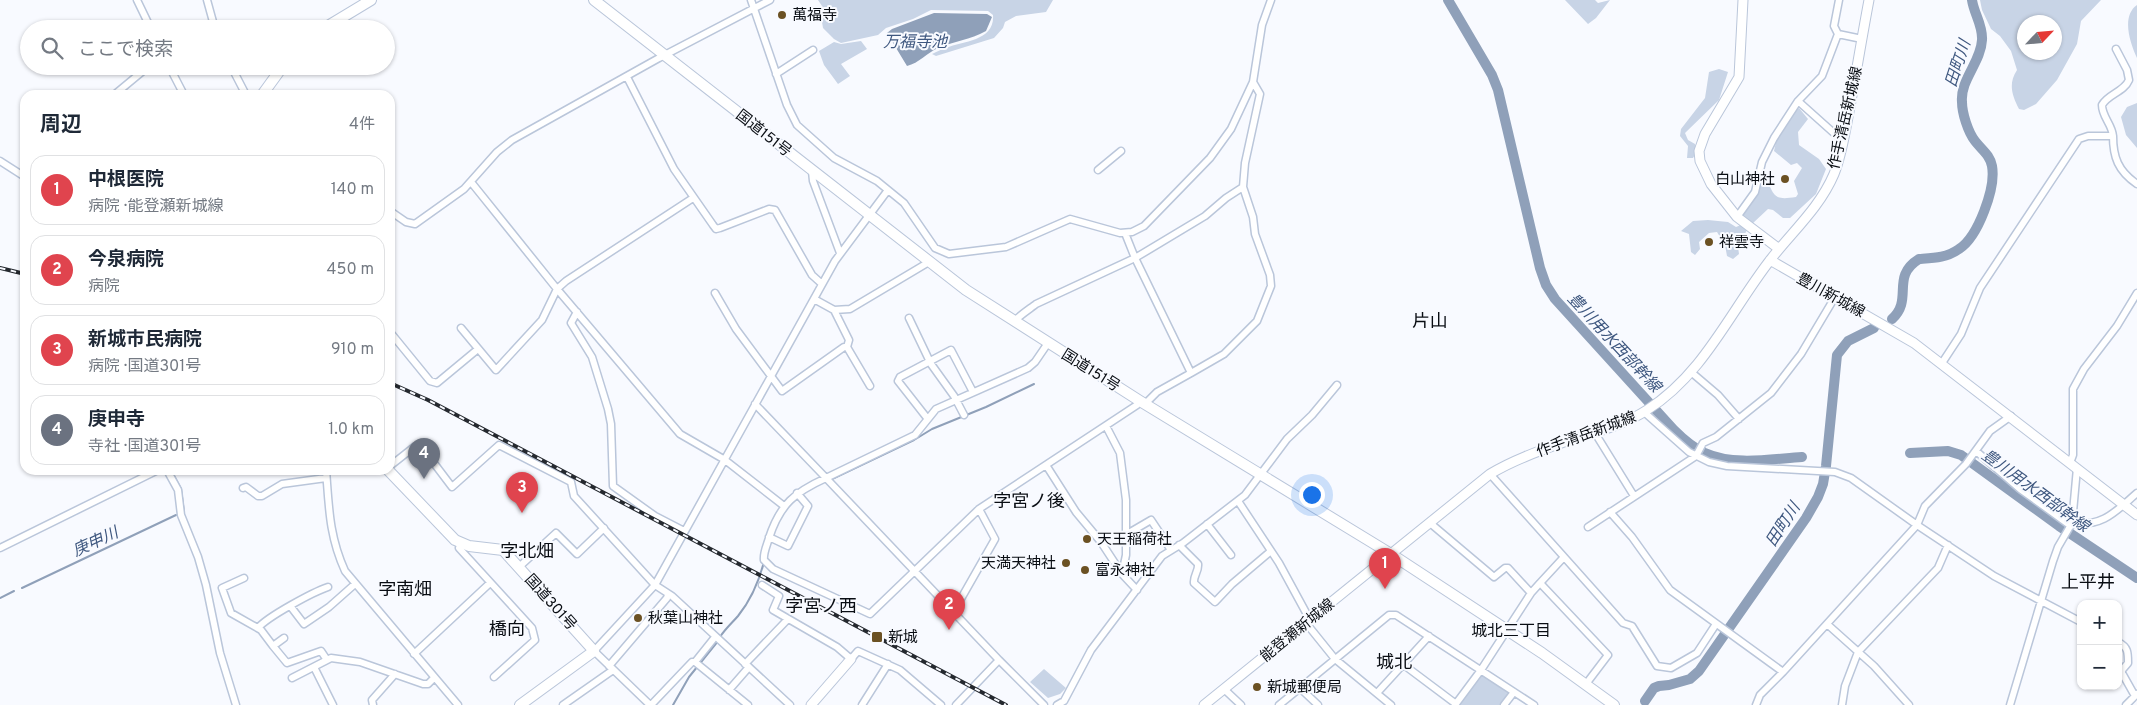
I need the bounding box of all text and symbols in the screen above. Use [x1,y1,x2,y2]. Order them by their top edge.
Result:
place label: 萬福寺 [792,7,837,26]
marker: 萬福寺 [776,9,788,21]
north arrow [2017,15,2062,60]
search box [20,20,395,75]
water label: 万福寺池 [883,33,949,53]
icon: search [38,34,66,62]
water label: 田町川 [1942,36,1976,90]
text: ここで検索 [78,38,173,62]
street label: 作手清岳新城線 [1825,65,1868,172]
street label: 国道151号 [731,107,795,162]
text: 周辺 [40,112,82,139]
text: 4件 [349,115,375,135]
text: 中根医院 [88,168,164,192]
place label: 白山神社 [1715,171,1775,190]
marker: 白山神社 [1779,173,1791,185]
text: 1 [54,180,60,200]
text: 140 m [331,180,374,200]
text: 病院 · 能登瀬新城線 [88,197,224,217]
place label: 祥雲寺 [1719,234,1764,253]
marker: 祥雲寺 [1703,236,1715,248]
text: 今泉病院 [88,248,164,272]
text: 2 [52,260,62,280]
text: 450 m [327,260,374,280]
street label: 豊川新城線 [1793,270,1868,323]
text: 病院 [88,277,120,297]
water label: 豊川用水西部幹線 [1563,290,1666,398]
district label: 片山 [1412,311,1448,334]
text: 新城市民病院 [88,328,202,352]
text: 3 [52,340,62,360]
text: 910 m [331,340,374,360]
street label: 国道151号 [1057,346,1123,397]
text: 病院 · 国道301号 [88,357,201,377]
text: 庚申寺 [88,408,145,432]
street label: 作手清岳新城線 [1534,409,1639,462]
text: 4 [52,420,62,440]
text: 1.0 km [328,420,374,440]
text: 寺社 · 国道301号 [88,437,201,457]
pin: 4 [408,438,440,479]
water label: 豊川用水西部幹線 [1977,446,2094,538]
pin: 3 [506,472,538,513]
your location [1299,482,1325,508]
district label: 字宮ノ後 [993,491,1065,514]
water label: 田町川 [1762,498,1806,551]
water label: 庚申川 [70,523,124,562]
place label: 天王稲荷社 [1097,531,1172,550]
marker: 天王稲荷社 [1081,533,1093,545]
district label: 字北畑 [500,541,554,564]
pin: 1 [1369,548,1401,589]
place label: 天満天神社 [981,555,1056,574]
marker: 天満天神社 [1060,557,1072,569]
place label: 富永神社 [1095,562,1155,581]
marker: 富永神社 [1079,564,1091,576]
street label: 国道301号 [520,571,580,635]
district label: 上平井 [2061,572,2115,595]
district label: 字南畑 [378,579,432,602]
pin: 2 [933,589,965,630]
street label: 能登瀬新城線 [1256,595,1339,667]
district label: 字宮ノ西 [785,596,857,619]
map controls [2077,600,2122,690]
button: + [2077,600,2122,645]
place label: 秋葉山神社 [648,610,723,629]
marker: 秋葉山神社 [632,612,644,624]
district label: 橋向 [489,619,525,642]
district label: 城北三丁目 [1471,622,1551,642]
place label: 新城 [888,629,918,648]
marker: 新城 [870,630,884,644]
button: − [2077,645,2122,690]
district label: 城北 [1376,652,1412,675]
place label: 新城郵便局 [1267,679,1342,698]
marker: 新城郵便局 [1251,681,1263,693]

